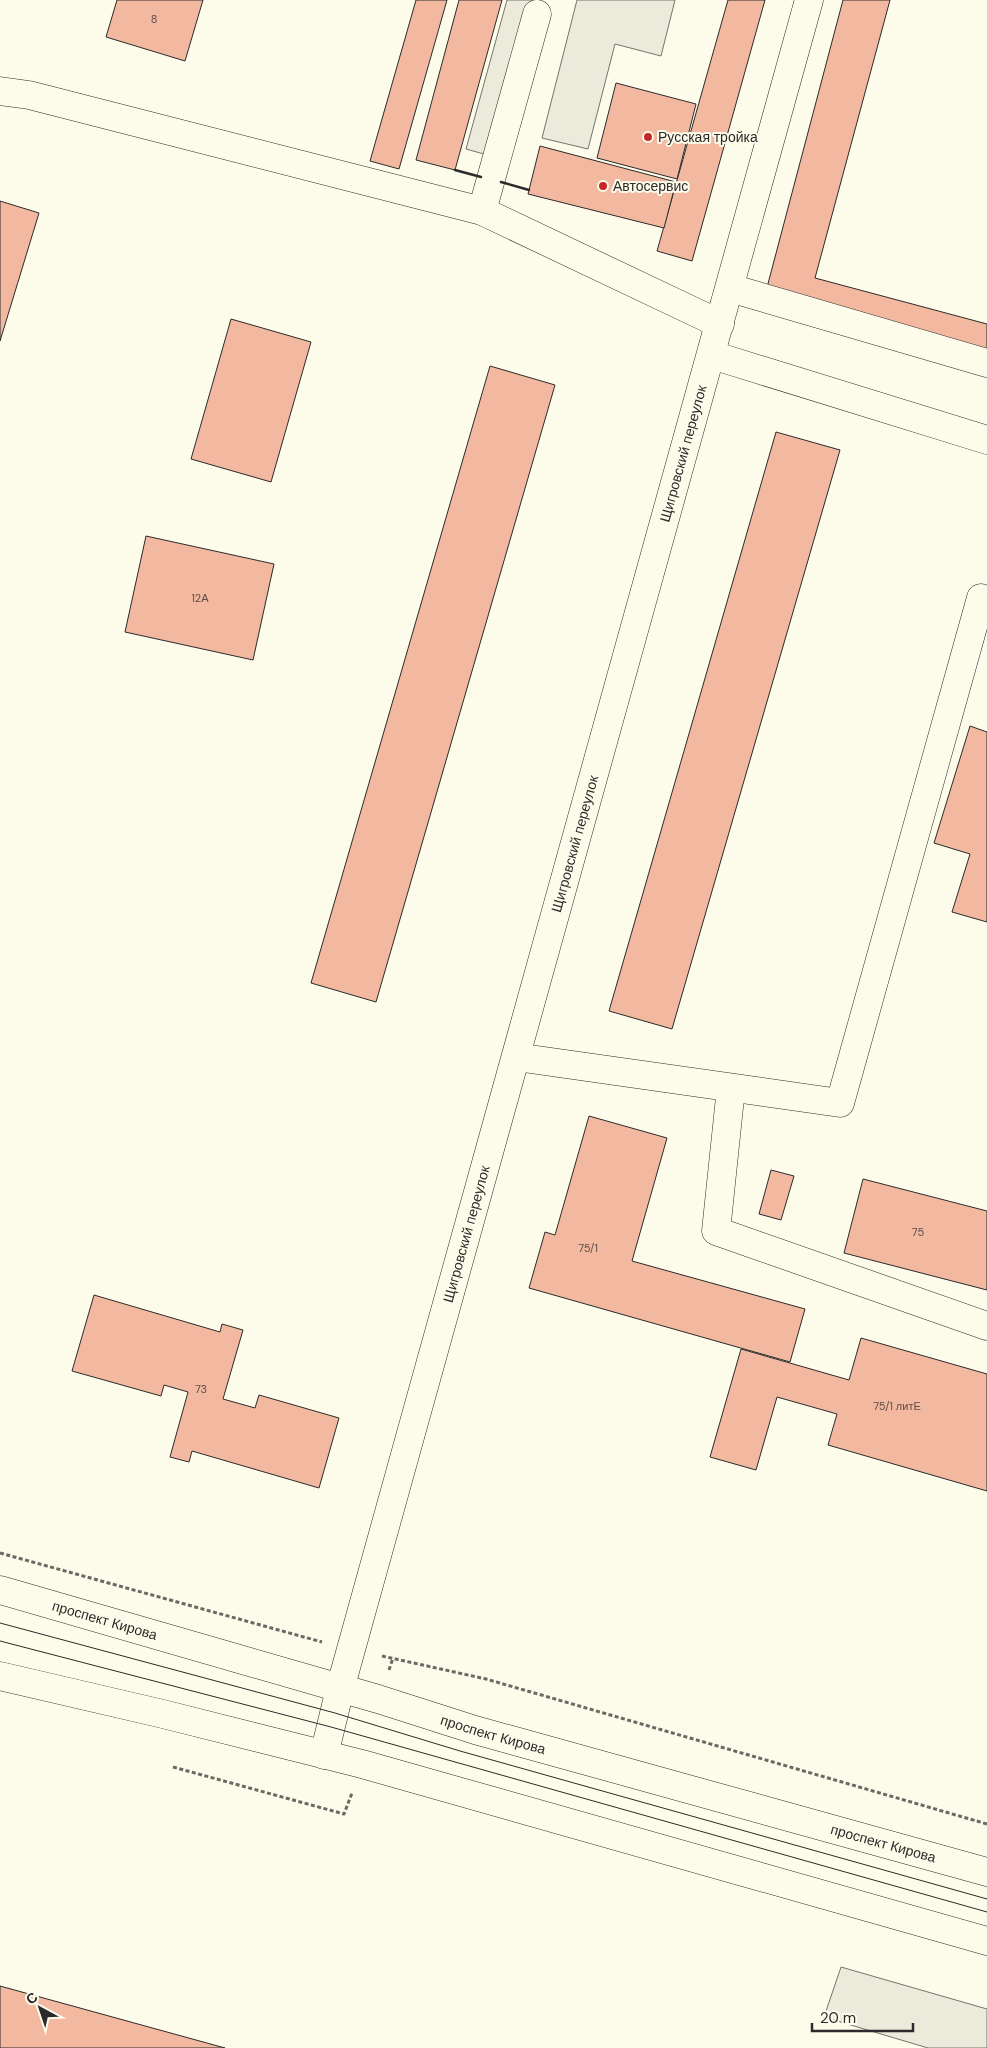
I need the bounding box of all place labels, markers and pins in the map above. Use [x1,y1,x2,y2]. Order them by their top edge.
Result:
place label: Русская тройка [658,128,758,146]
marker: Русская тройка [642,131,654,143]
place label: Автосервис [613,177,688,195]
marker: Автосервис [597,180,609,192]

